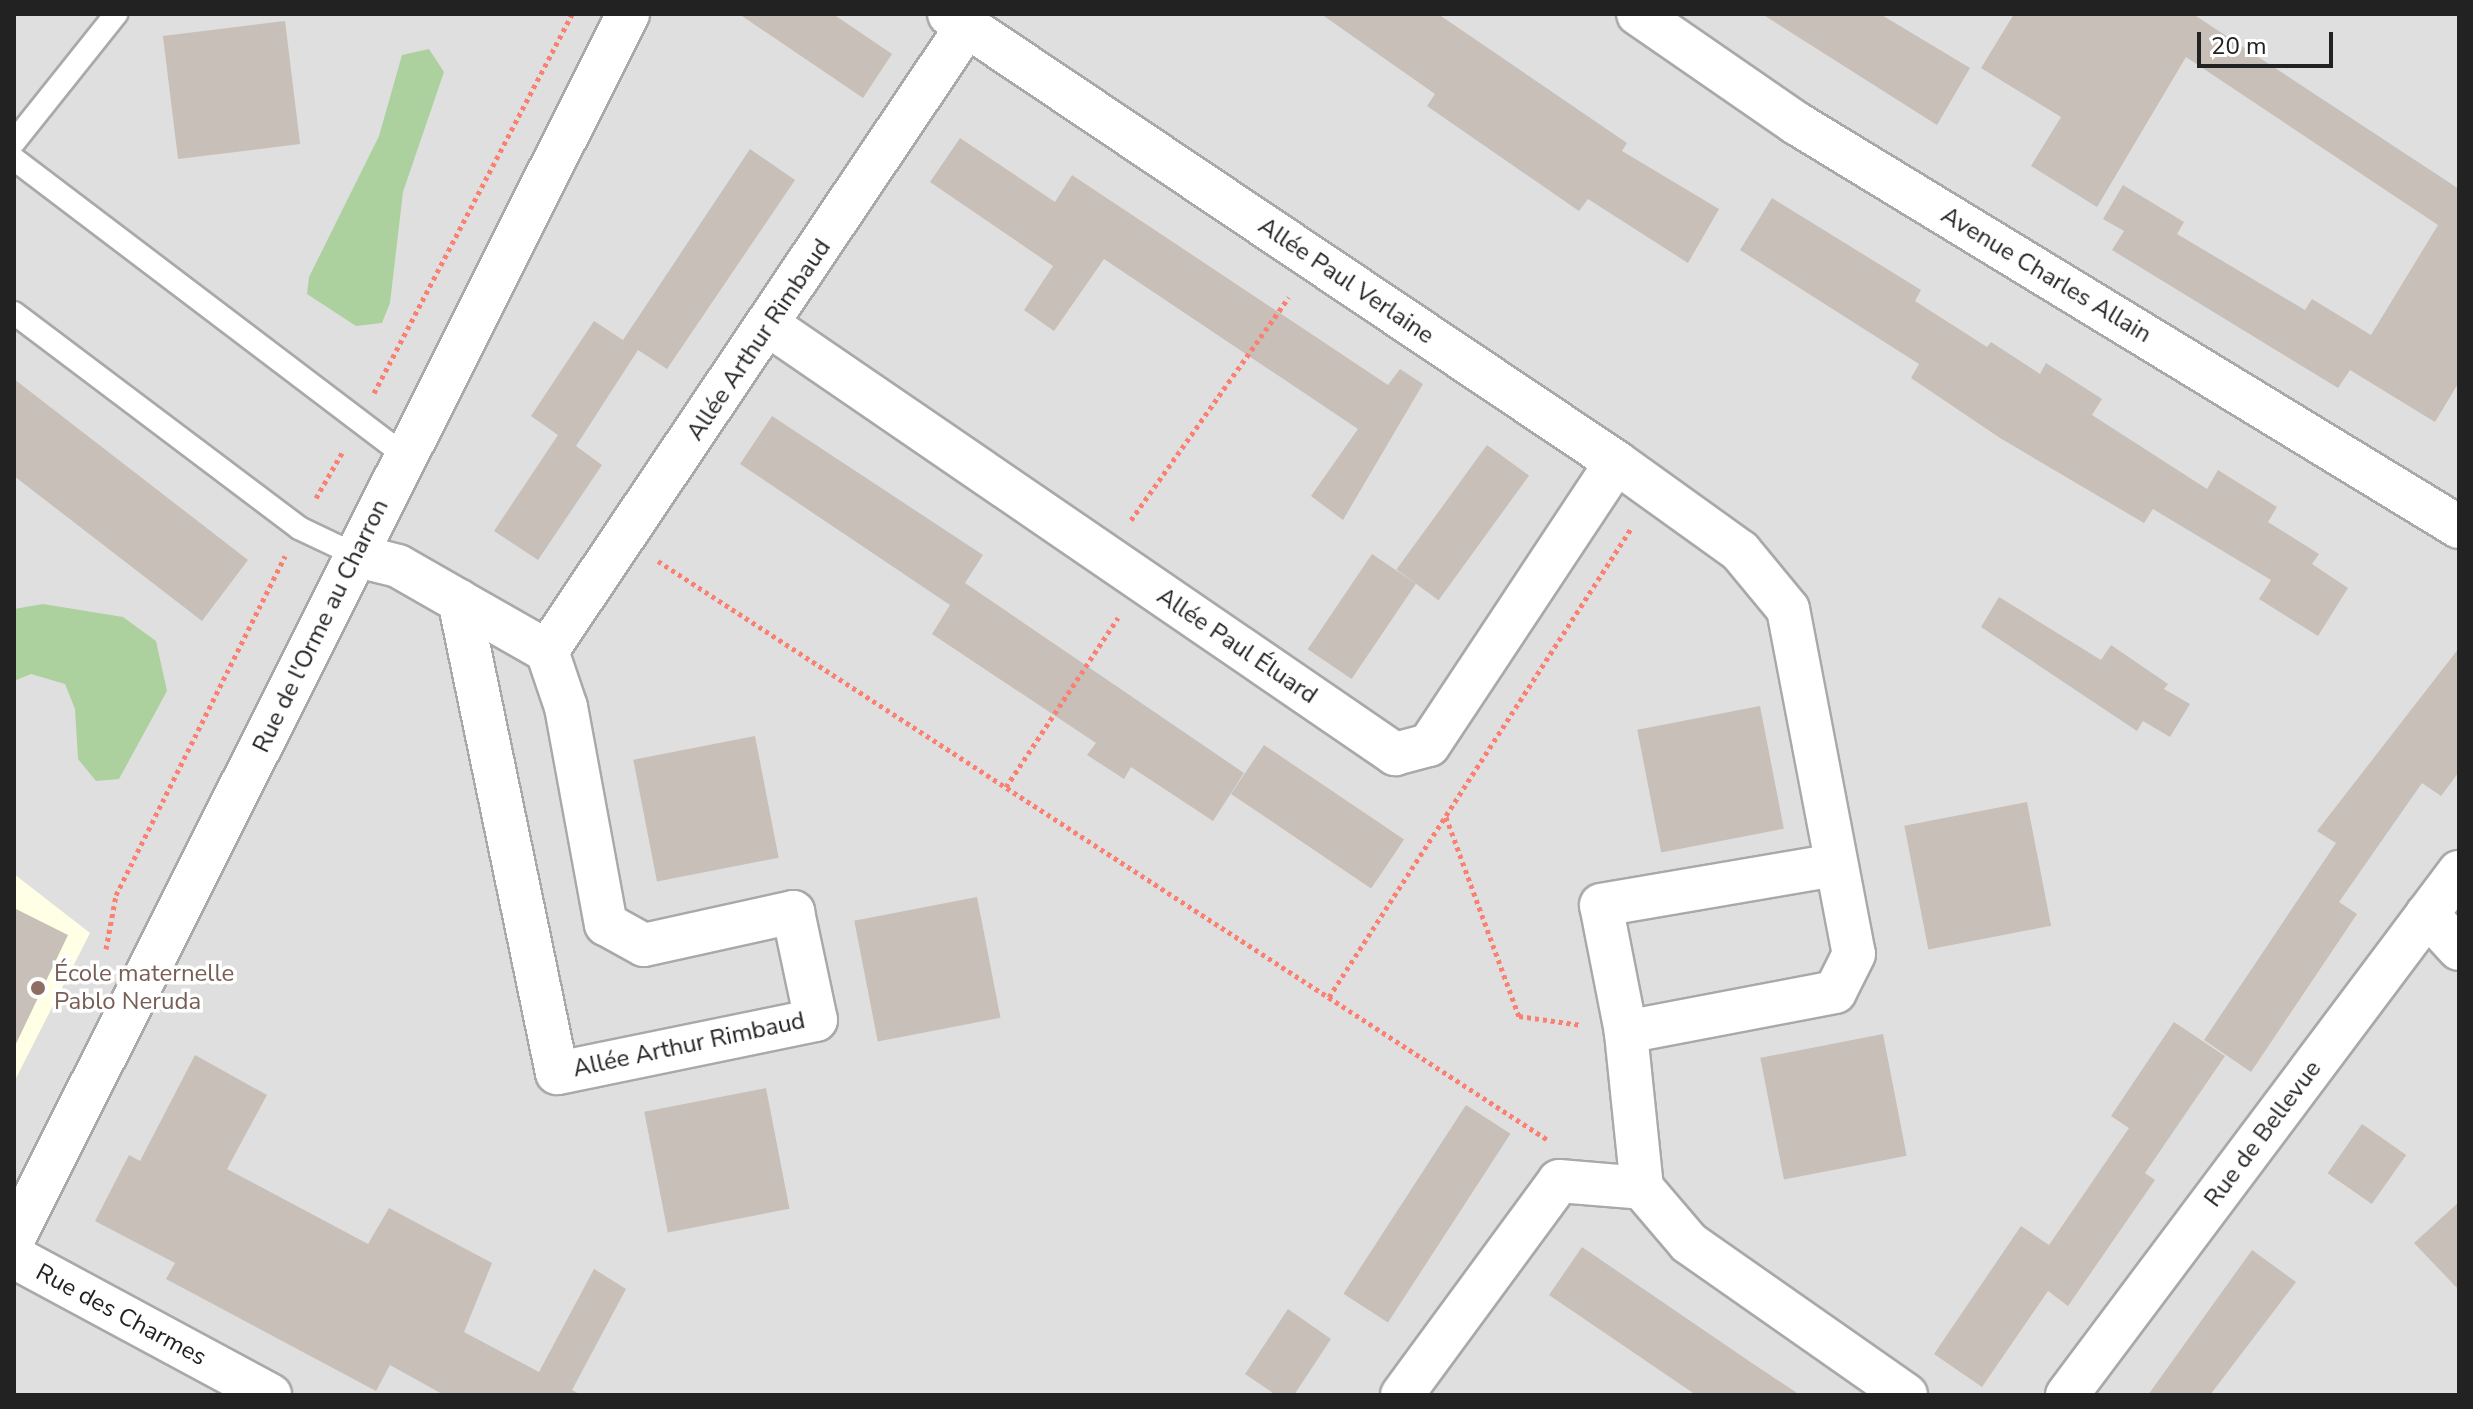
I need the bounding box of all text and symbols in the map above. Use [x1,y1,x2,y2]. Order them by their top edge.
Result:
scale bar [2201,16,2337,66]
text: 20 m [2211,30,2267,62]
street label: Avenue Charles Allain [1936,201,2156,349]
street label: Allée Paul Verlaine [1253,212,1439,350]
street label: Allée Arthur Rimbaud [681,234,837,446]
street label: Rue de l'Orme au Charron [247,495,395,757]
street label: Allée Paul Éluard [1151,582,1323,710]
place label: École maternelle Pablo Neruda [54,960,234,1016]
marker: École maternelle Pablo Neruda [29,979,47,997]
street label: Allée Arthur Rimbaud [570,1006,808,1084]
street label: Rue de Bellevue [2199,1055,2327,1213]
street label: Rue des Charmes [31,1258,211,1372]

